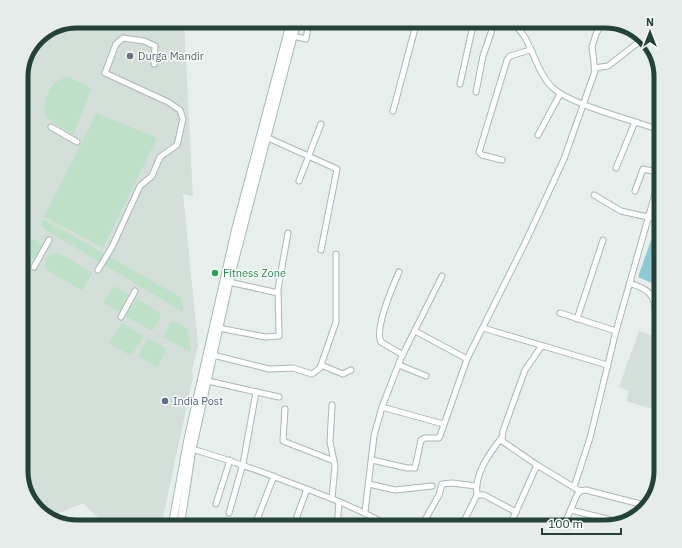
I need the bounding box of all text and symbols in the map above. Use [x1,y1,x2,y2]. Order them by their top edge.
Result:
north arrow [630,12,670,52]
text: N [646,15,654,29]
place label: Durga Mandir [138,49,204,63]
marker: Durga Mandir [125,51,135,61]
place label: Fitness Zone [223,266,286,280]
marker: Fitness Zone [210,268,220,278]
place label: India Post [173,394,223,408]
marker: India Post [160,396,170,406]
scale bar [542,510,621,536]
text: 100 m [548,516,583,531]

